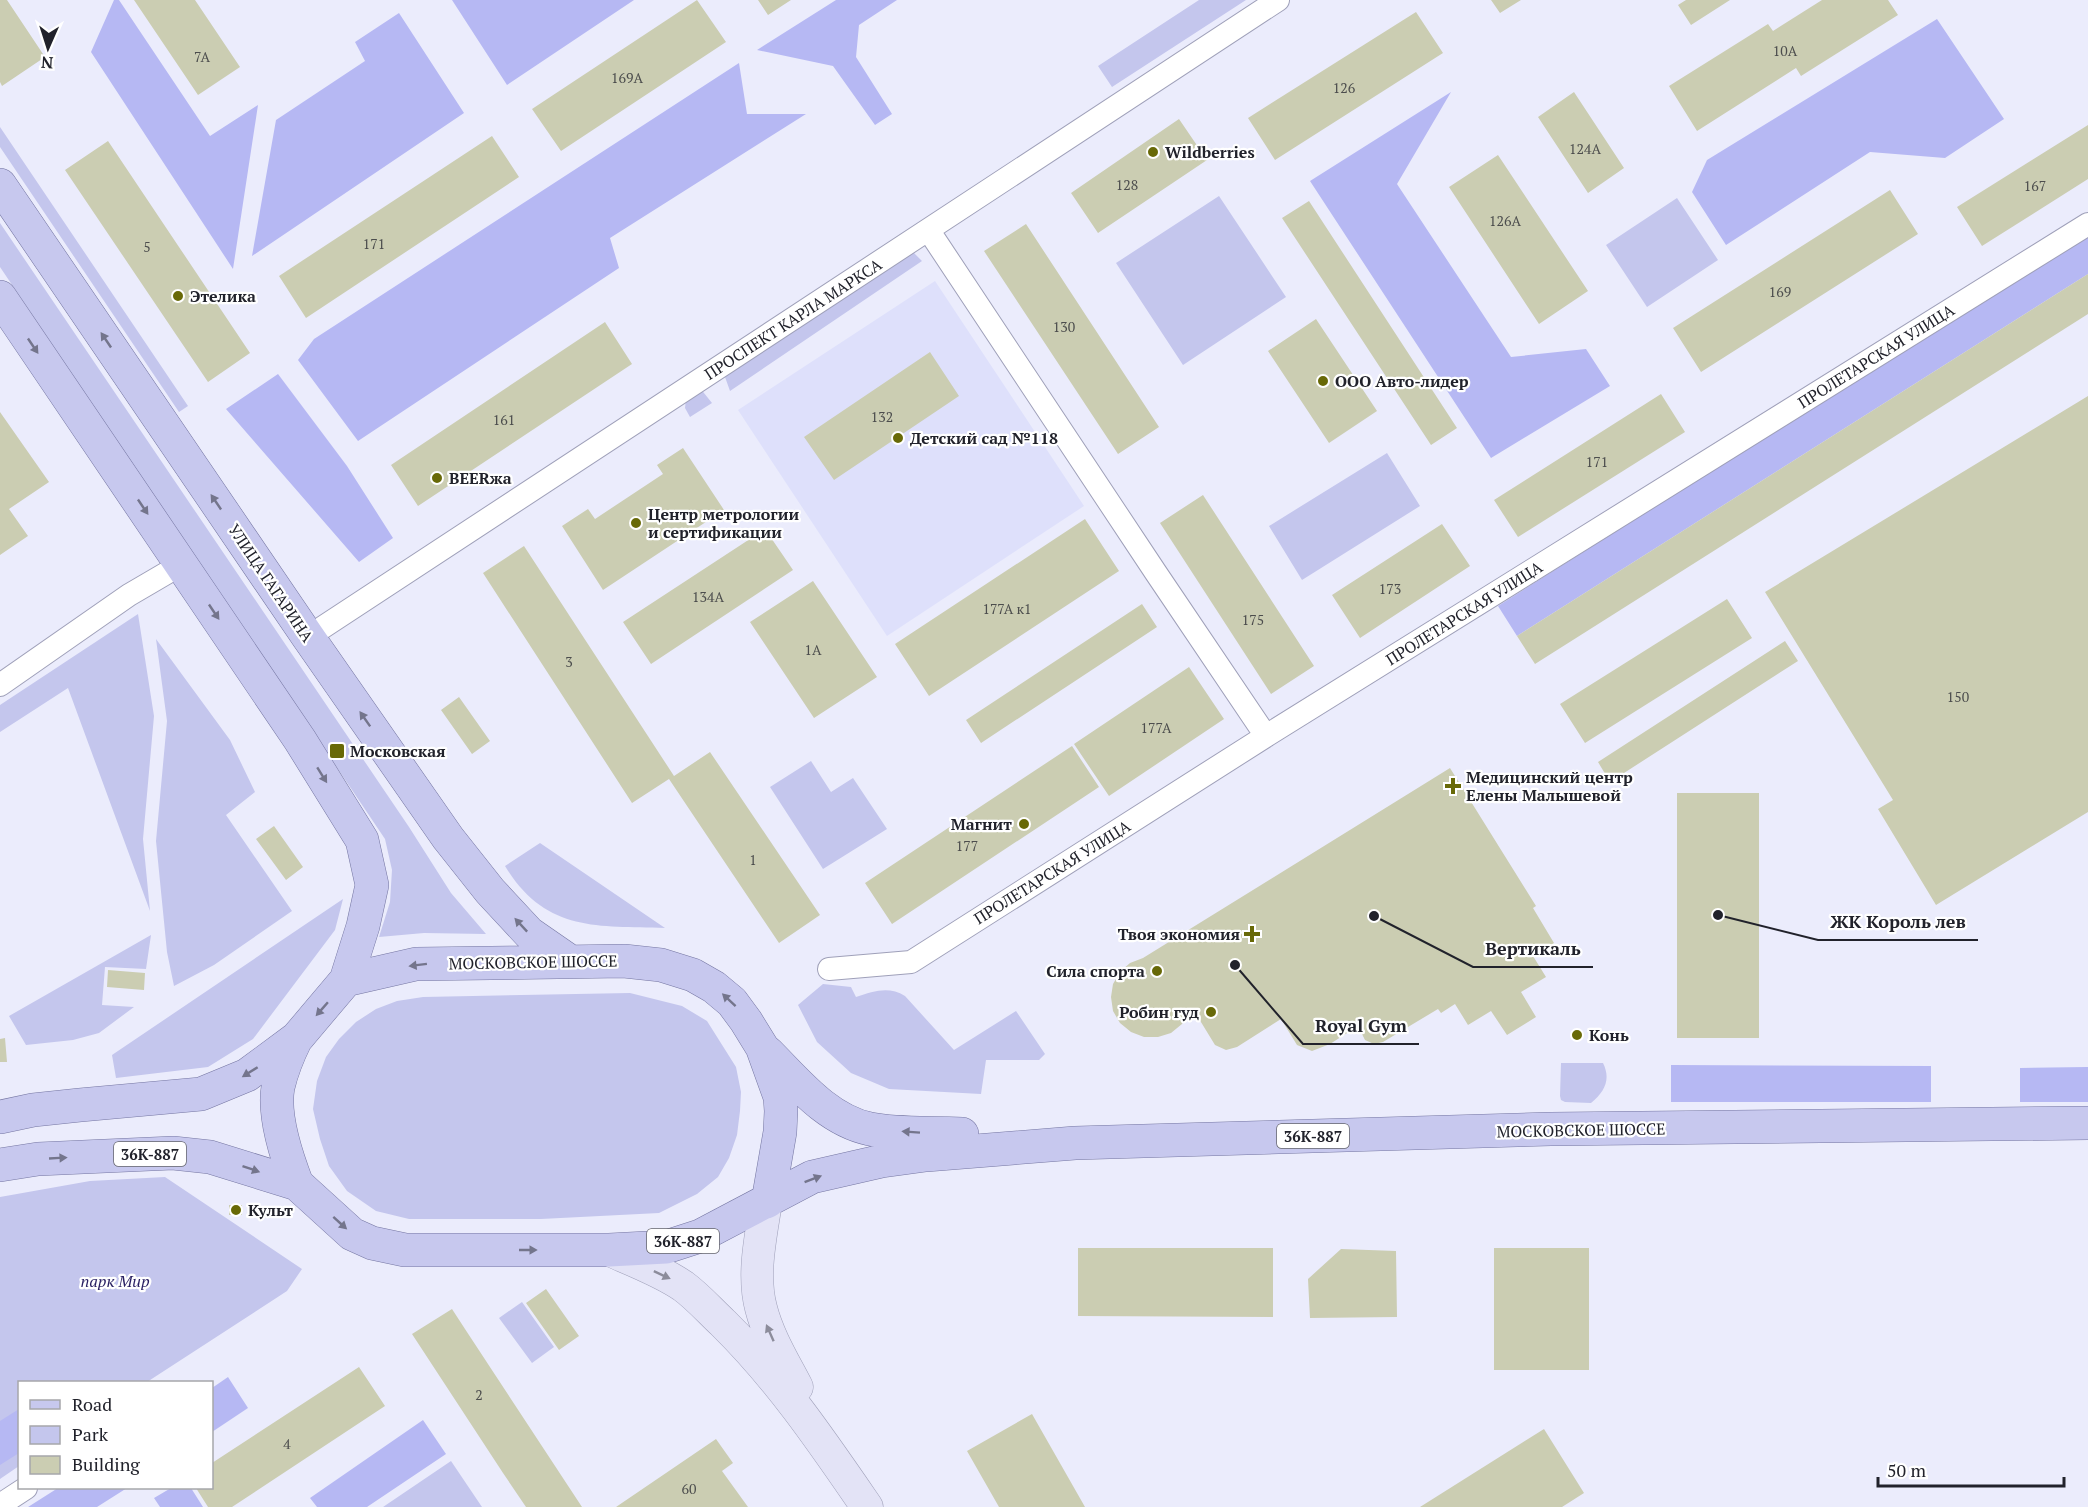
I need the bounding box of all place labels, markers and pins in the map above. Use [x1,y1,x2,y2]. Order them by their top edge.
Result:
place label: Wildberries [1165,141,1255,163]
marker: Wildberries [1146,145,1160,159]
place label: Этелика [190,285,256,307]
marker: Этелика [171,289,185,303]
place label: ООО Авто-лидер [1335,370,1469,392]
marker: ООО Авто-лидер [1316,374,1330,388]
place label: Детский сад №118 [910,427,1058,449]
marker: Детский сад №118 [891,431,905,445]
place label: BEERжа [449,467,512,489]
marker: BEERжа [430,471,444,485]
place label: Центр метрологии и сертификации [648,503,800,543]
marker: Центр метрологии и сертификации [629,516,643,530]
place label: Московская [350,740,446,762]
marker: Московская [328,742,346,760]
place label: Медицинский центр Елены Малышевой [1466,766,1633,806]
marker: Медицинский центр Елены Малышевой [1444,777,1462,795]
place label: Магнит [951,813,1012,835]
marker: Магнит [1017,817,1031,831]
callout: ЖК Король лев [1818,904,1978,940]
place label: Твоя экономия [1118,923,1240,945]
marker: Твоя экономия [1245,927,1259,941]
callout: Вертикаль [1473,931,1593,967]
place label: Сила спорта [1046,960,1145,982]
marker: Сила спорта [1150,964,1164,978]
place label: Робин гуд [1119,1001,1199,1023]
marker: Робин гуд [1204,1005,1218,1019]
callout: Royal Gym [1303,1008,1419,1044]
place label: Конь [1589,1024,1629,1046]
marker: Конь [1570,1028,1584,1042]
place label: Культ [248,1199,293,1221]
marker: Культ [229,1203,243,1217]

